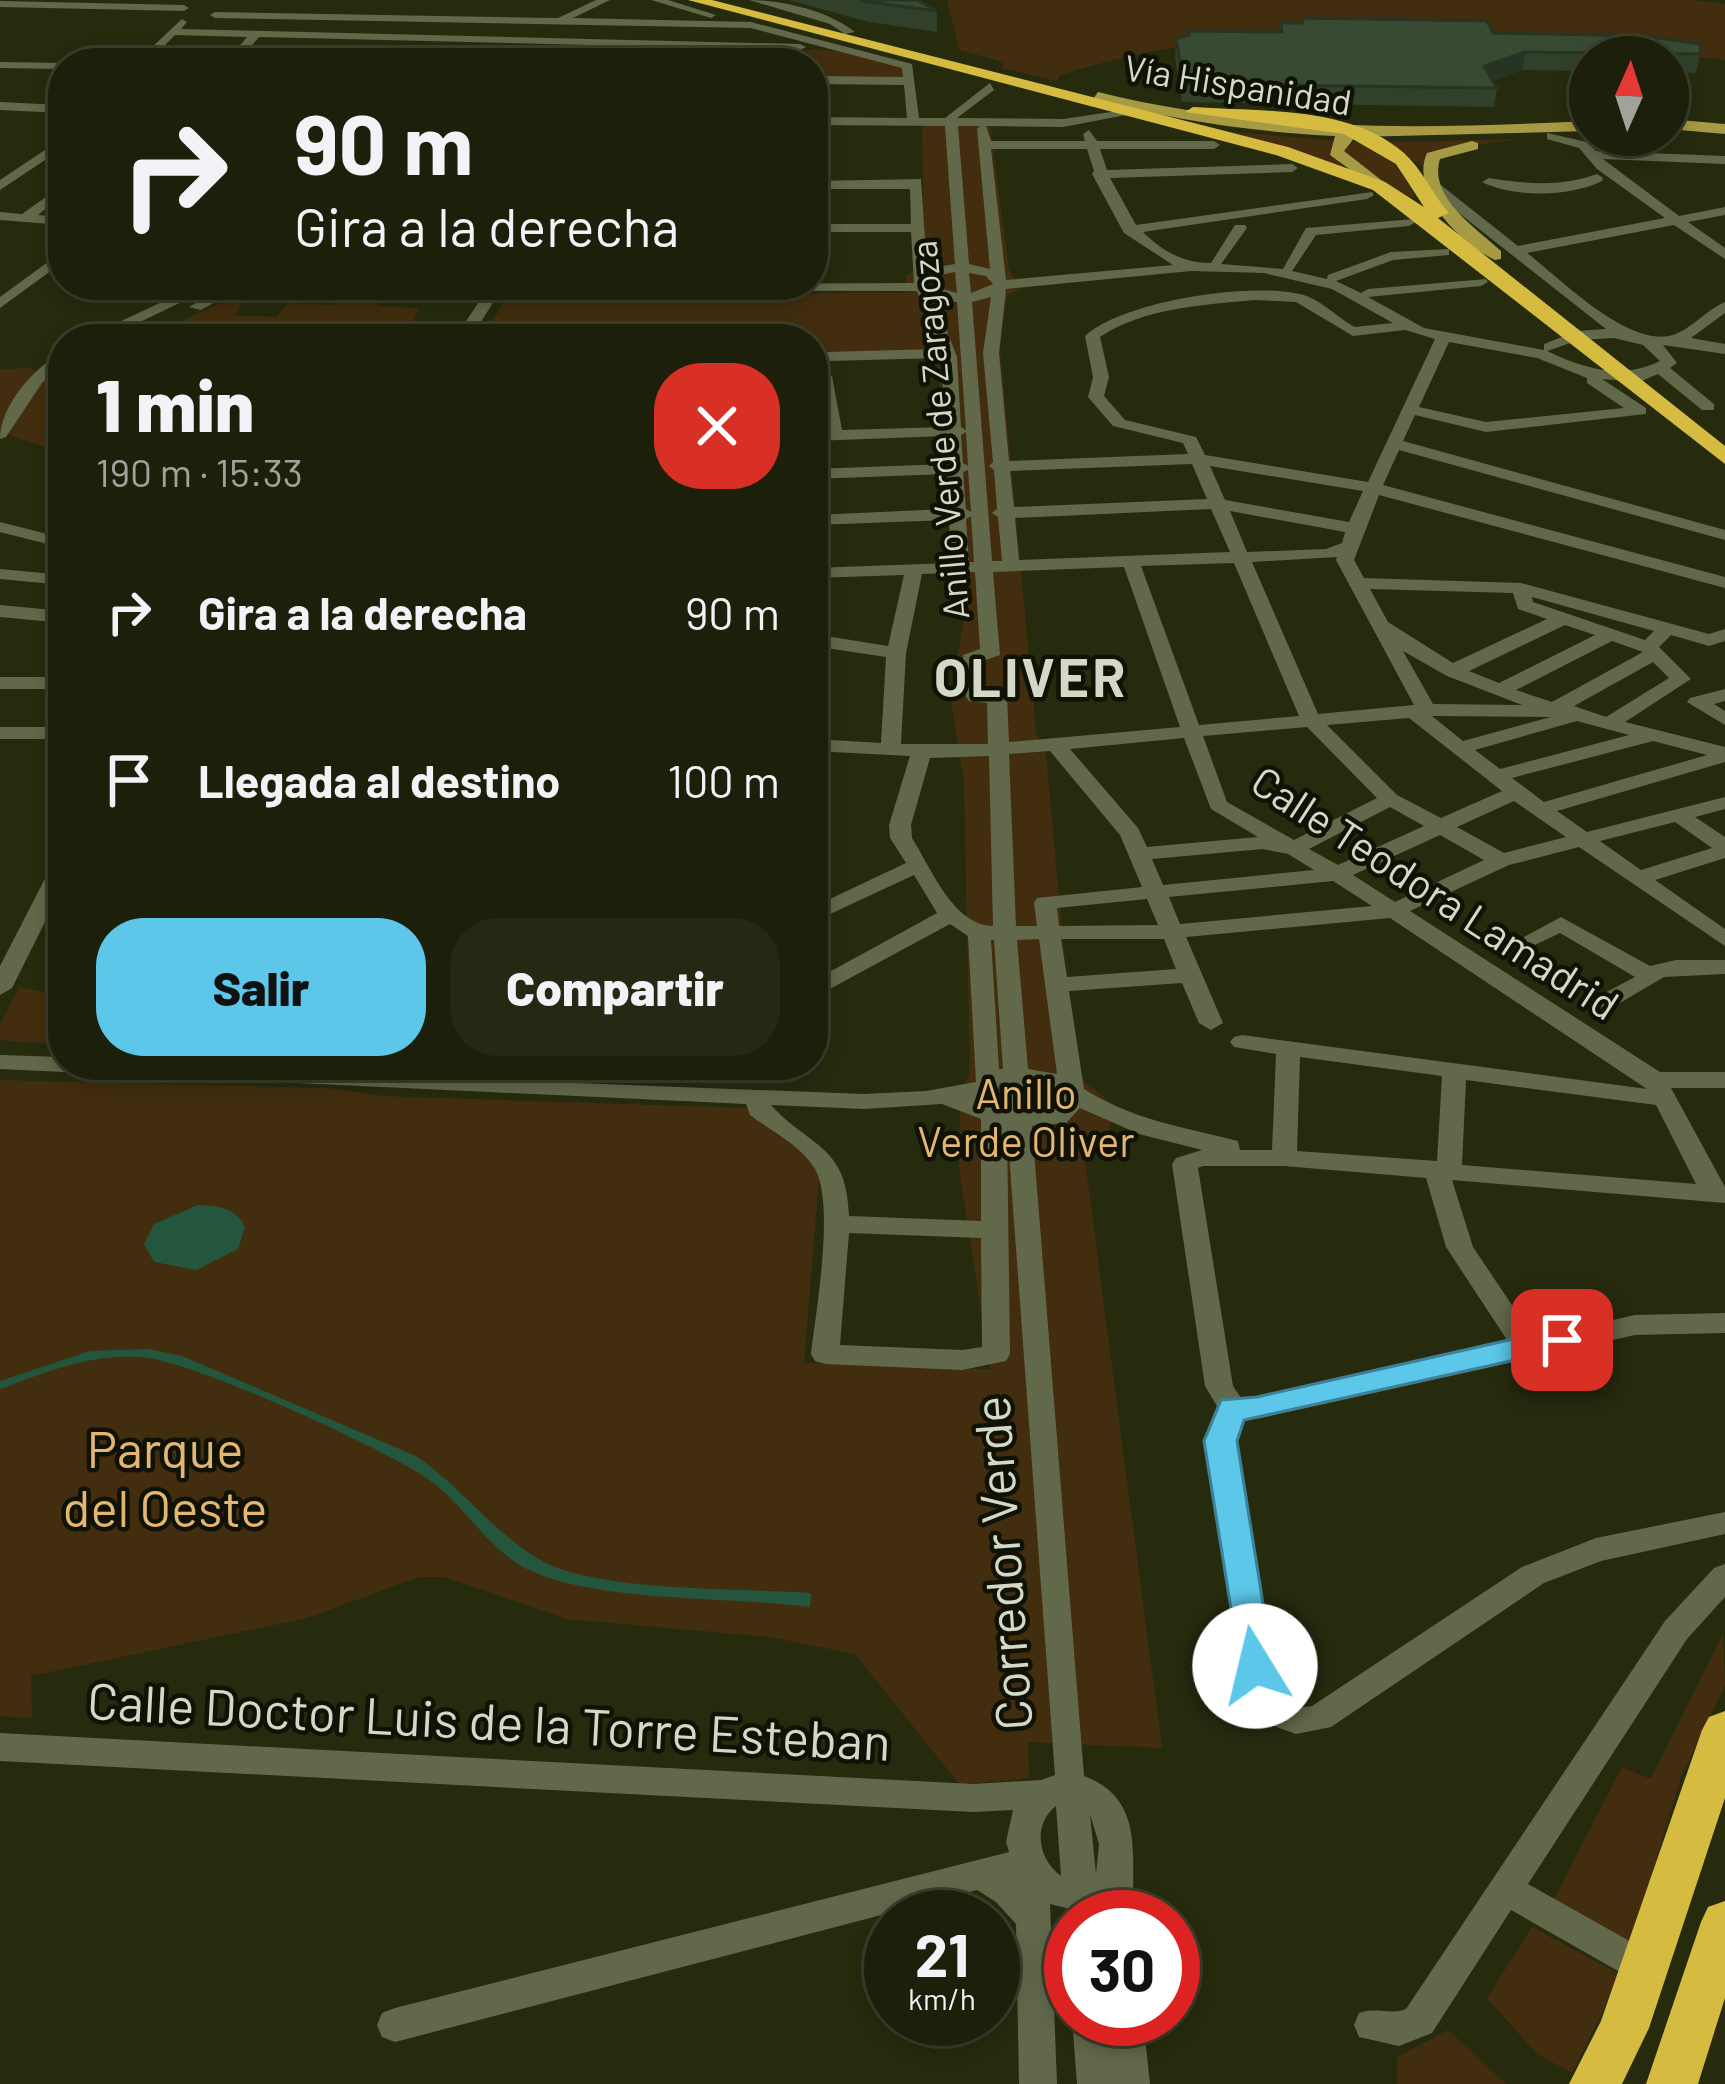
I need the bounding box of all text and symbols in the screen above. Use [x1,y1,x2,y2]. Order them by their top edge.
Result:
north arrow [1569,36,1689,156]
map controls [1569,36,1689,156]
street label: Vía Hispanidad [1122,44,1355,123]
text: 90 m [294,91,473,192]
icon: right [96,96,252,252]
text: Gira a la derecha [294,193,679,258]
street label: Anillo Verde de Zaragoza [901,239,976,621]
text: 1 min [96,360,254,446]
button: close [654,363,780,489]
text: 190 m · 15:33 [96,448,303,495]
icon: right [96,579,162,645]
text: Gira a la derecha [198,585,527,639]
text: 90 m [685,585,780,639]
district label: OLIVER [934,643,1128,708]
icon: arrive [96,747,162,813]
text: Llegada al destino [198,753,560,807]
text: 100 m [667,753,780,807]
street label: Calle Teodora Lamadrid [1243,754,1629,1029]
button: Salir [96,918,426,1056]
button: Compartir [450,918,780,1056]
park label: Anillo Verde Oliver [917,1067,1135,1165]
pin [1511,1289,1613,1391]
icon: arrive [1529,1307,1595,1373]
street label: Corredor Verde [958,1394,1043,1733]
park label: Parque del Oeste [63,1417,267,1537]
position arrow [1192,1603,1318,1729]
street label: Calle Doctor Luis de la Torre Esteban [86,1668,892,1771]
speed limit sign: 30 [1044,1890,1200,2046]
text: 21 [915,1917,969,1989]
text: km/h [908,1980,976,2016]

